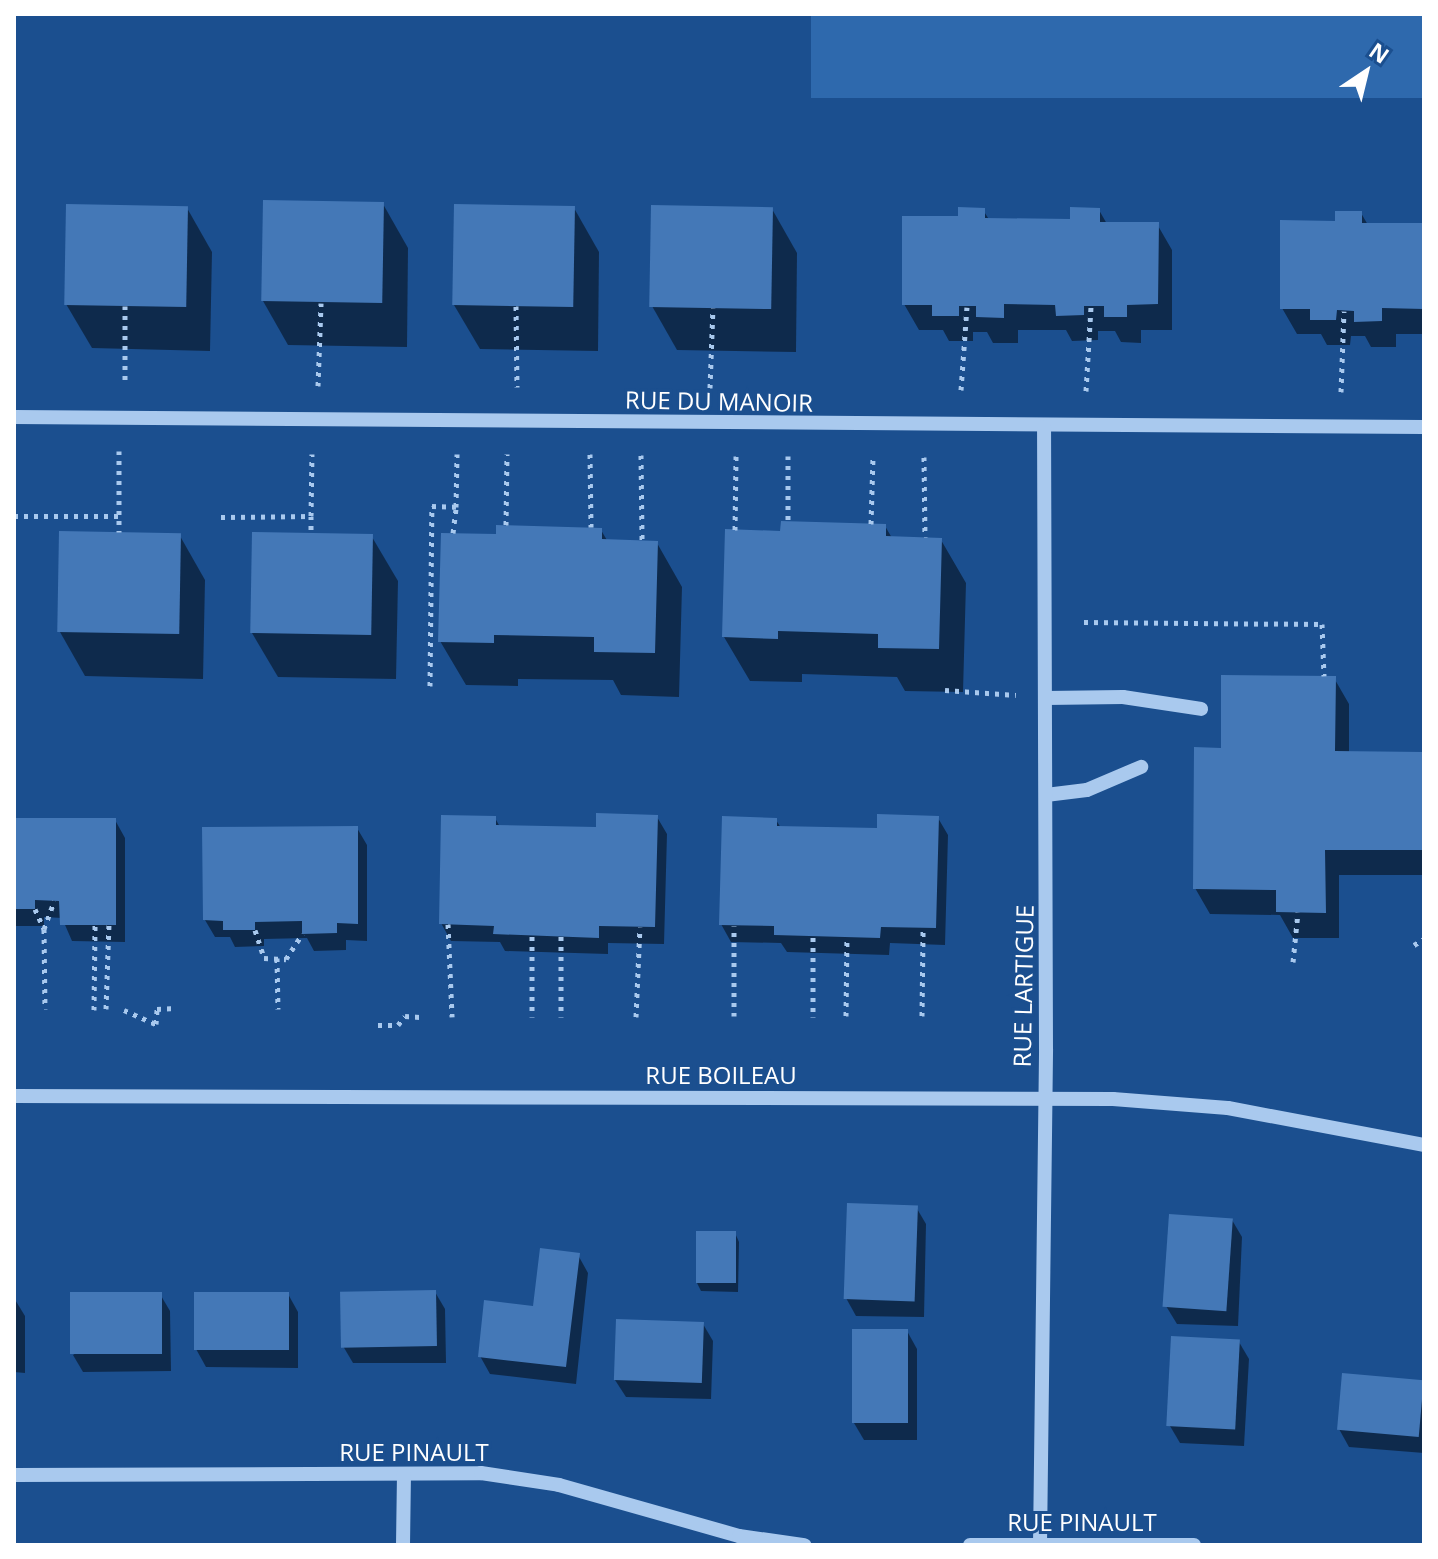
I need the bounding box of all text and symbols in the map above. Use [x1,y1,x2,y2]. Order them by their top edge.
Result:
north arrow [1326,32,1406,112]
text: N [1364,35,1396,70]
street label: RUE DU MANOIR [625,385,813,417]
street label: RUE LARTIGUE [1007,904,1039,1068]
street label: RUE BOILEAU [645,1061,797,1089]
street label: RUE PINAULT [339,1438,489,1466]
street label: RUE PINAULT [1007,1508,1157,1536]

